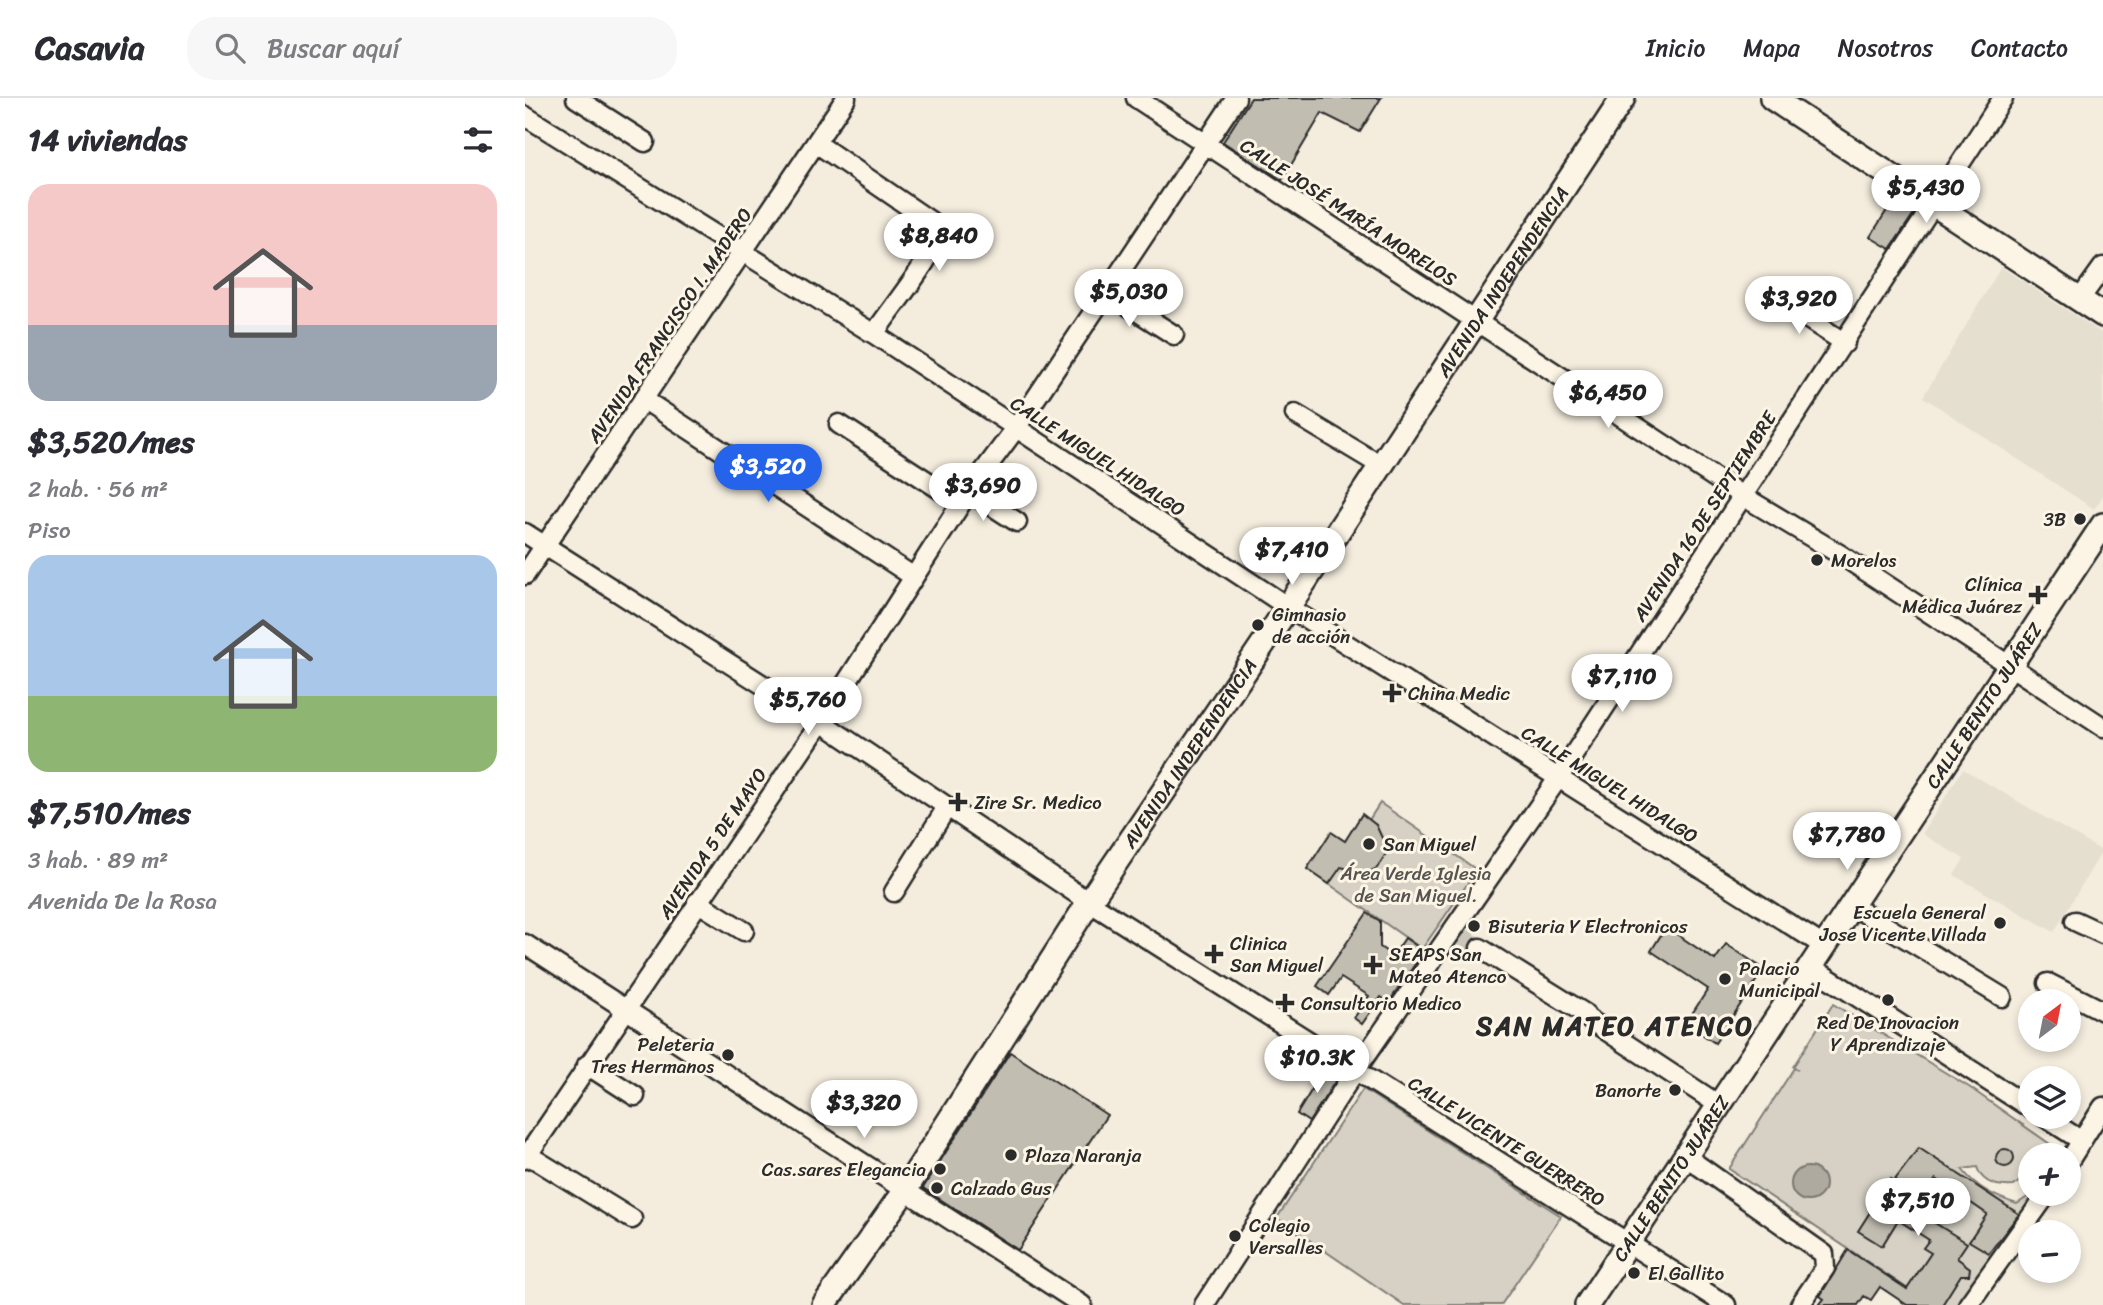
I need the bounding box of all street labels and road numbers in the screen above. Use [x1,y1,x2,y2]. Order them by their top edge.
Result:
street label: CALLE JOSÉ MARÍA MORELOS [1233,130,1464,295]
street label: AVENIDA INDEPENDENCIA [1427,179,1578,385]
street label: AVENIDA FRANCISCO I. MADERO [577,201,761,451]
street label: CALLE MIGUEL HIDALGO [1003,387,1192,526]
street label: AVENIDA 16 DE SEPTIEMBRE [1623,403,1786,629]
street label: CALLE BENITO JUÁREZ [1917,616,2051,796]
street label: AVENIDA INDEPENDENCIA [1113,652,1266,856]
street label: CALLE MIGUEL HIDALGO [1515,717,1705,852]
street label: AVENIDA 5 DE MAYO [649,761,776,927]
street label: CALLE VICENTE GUERRERO [1401,1067,1612,1216]
street label: CALLE BENITO JUÁREZ [1604,1088,1739,1269]

